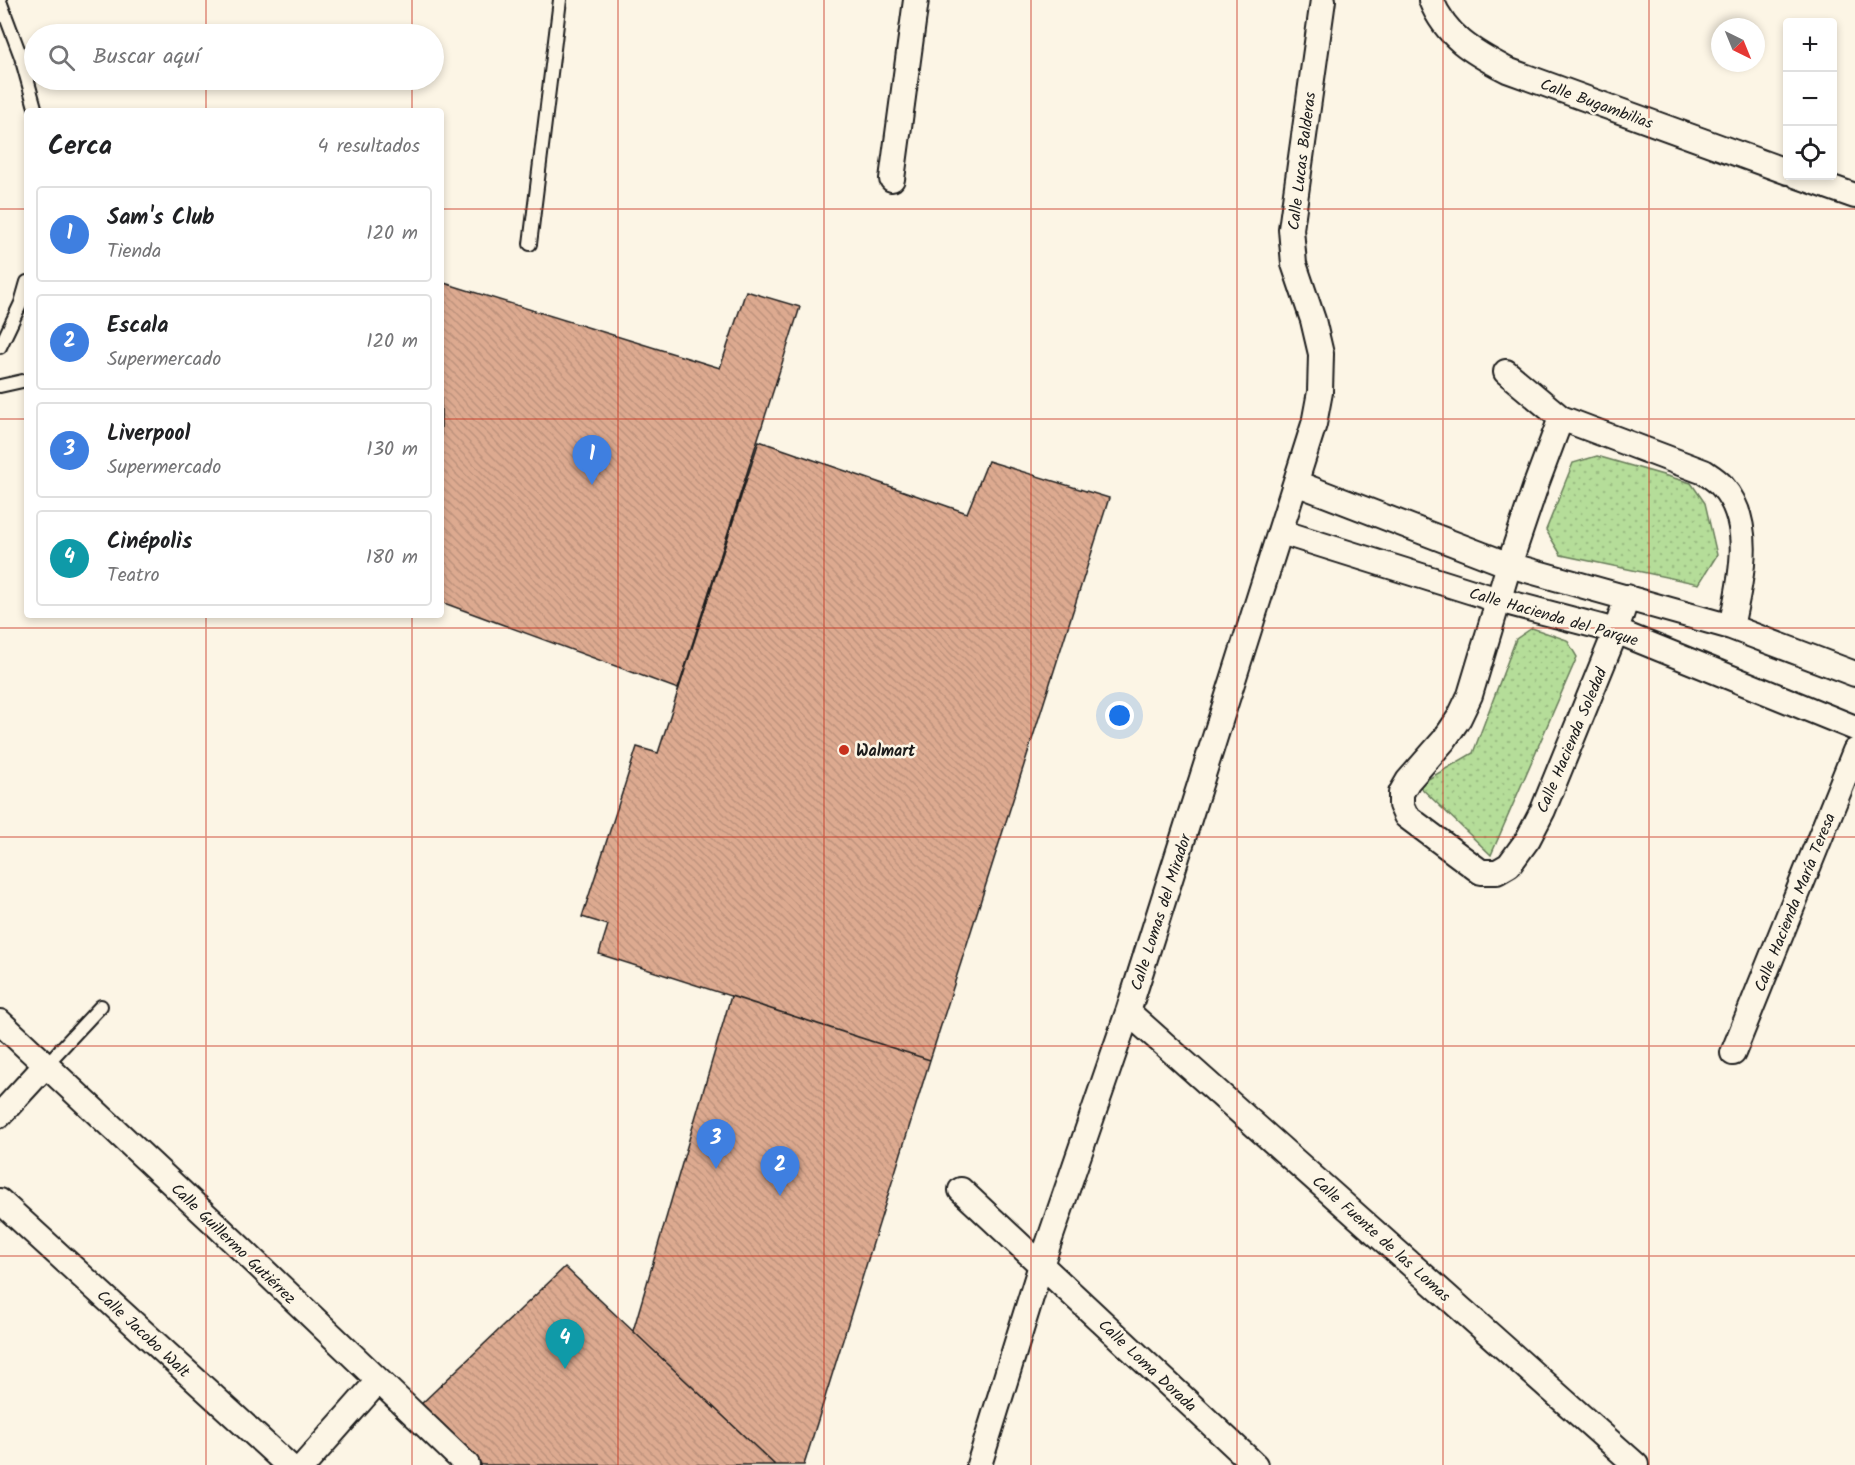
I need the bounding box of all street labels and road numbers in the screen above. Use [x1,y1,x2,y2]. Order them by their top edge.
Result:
street label: Calle Bugambilias [1537,72,1657,136]
street label: Calle Lucas Balderas [1282,90,1323,232]
street label: Calle Hacienda del Parque [1466,581,1641,654]
street label: Calle Hacienda Soledad [1530,663,1615,817]
street label: Calle Hacienda María Teresa [1748,809,1843,996]
street label: Calle Lomas del Mirador [1124,829,1199,994]
street label: Calle Fuente de las Lomas [1306,1170,1456,1309]
street label: Calle Guillermo Gutiérrez [165,1177,301,1311]
street label: Calle Jacobo Walt [91,1284,196,1385]
street label: Calle Loma Dorada [1092,1314,1202,1419]

